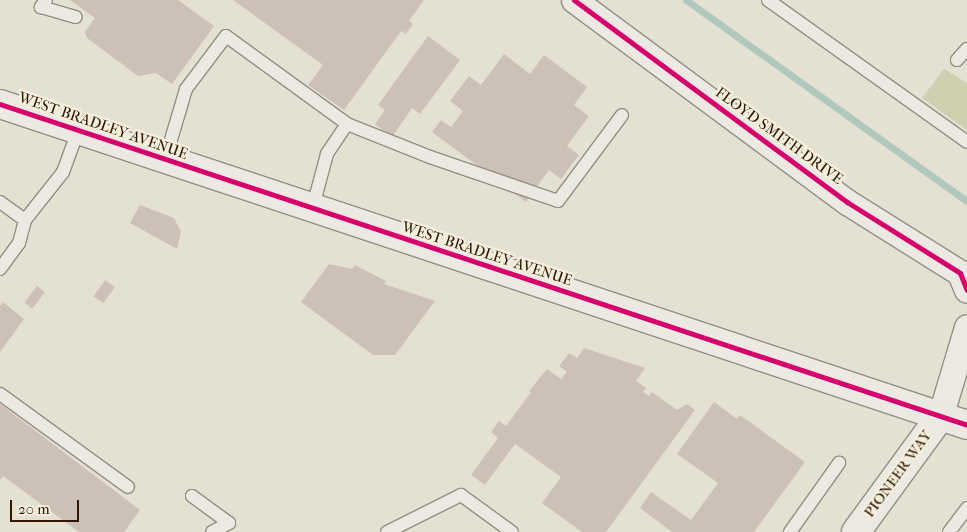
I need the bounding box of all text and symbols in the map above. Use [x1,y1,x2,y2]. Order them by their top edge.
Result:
street label: FLOYD SMITH DRIVE [712,84,846,188]
street label: WEST BRADLEY AVENUE [16,89,190,163]
street label: WEST BRADLEY AVENUE [400,218,574,290]
street label: PIONEER WAY [860,427,936,521]
scale bar [12,490,81,522]
text: 20 m [18,500,50,518]

